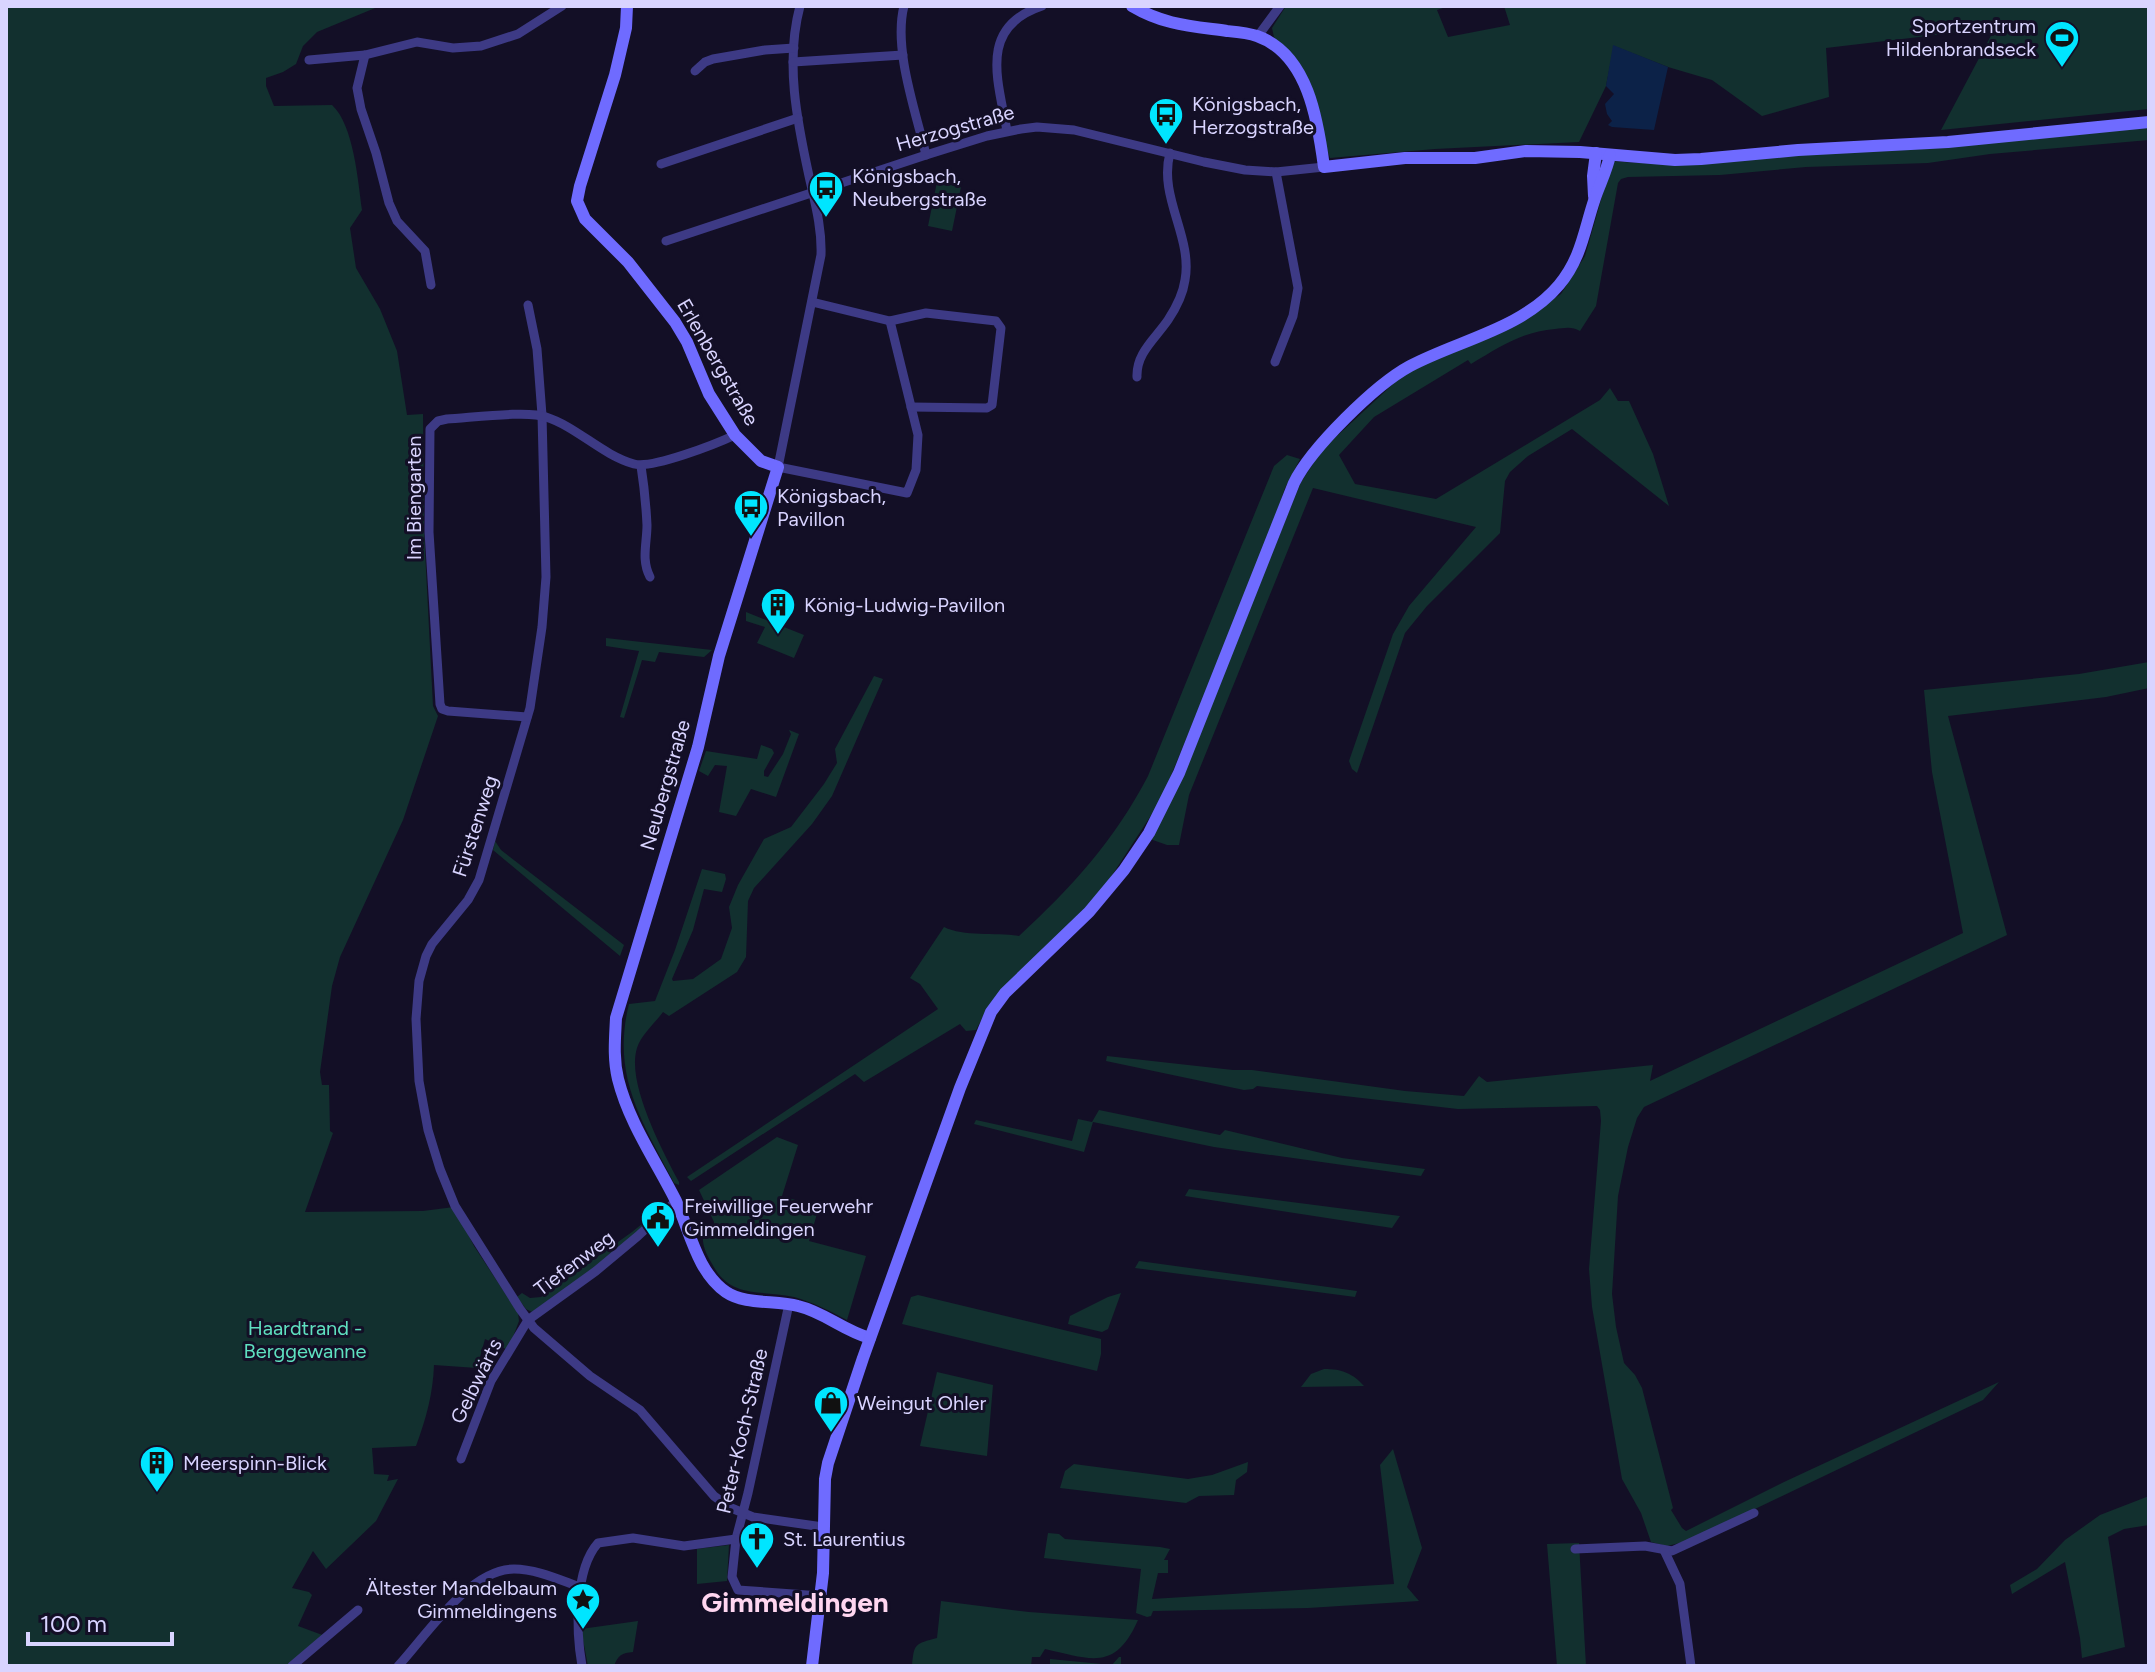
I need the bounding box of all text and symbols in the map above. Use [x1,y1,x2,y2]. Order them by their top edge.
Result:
place label: Sportzentrum Hildenbrandseck [1886,14,2036,61]
sports icon: Sportzentrum Hildenbrandseck [2043,19,2081,69]
place label: Königsbach, Herzogstraße [1192,92,1314,139]
bus stop icon: Königsbach, Herzogstraße [1147,96,1185,146]
street label: Herzogstraße [893,100,1017,156]
place label: Königsbach, Neubergstraße [852,164,987,211]
bus stop icon: Königsbach, Neubergstraße [807,169,845,219]
street label: Erlenbergstraße [672,294,764,430]
street label: Im Biengarten [402,436,426,560]
place label: Königsbach, Pavillon [777,484,886,531]
bus stop icon: Königsbach, Pavillon [732,488,770,538]
building icon: König-Ludwig-Pavillon [759,586,797,636]
place label: König-Ludwig-Pavillon [804,593,1005,617]
street label: Neubergstraße [635,717,695,853]
street label: Fürstenweg [447,772,503,880]
place label: Freiwillige Feuerwehr Gimmeldingen [684,1194,873,1241]
public building icon: Freiwillige Feuerwehr Gimmeldingen [639,1199,677,1249]
street label: Tiefenweg [529,1225,619,1301]
park label: Haardtrand - Berggewanne [244,1316,367,1363]
street label: Gelbwärts [445,1335,507,1427]
street label: Peter-Koch-Straße [711,1346,773,1516]
shop icon: Weingut Ohler [812,1384,850,1434]
place label: Weingut Ohler [857,1391,987,1415]
building icon: Meerspinn-Blick [138,1444,176,1494]
place label: Meerspinn-Blick [183,1451,327,1475]
church icon: St. Laurentius [738,1520,776,1570]
place label: St. Laurentius [783,1527,905,1551]
place label: Ältester Mandelbaum Gimmeldingens [366,1576,557,1623]
place icon: Ältester Mandelbaum Gimmeldingens [564,1581,602,1631]
district label: Gimmeldingen [701,1585,889,1619]
scale bar [28,1596,172,1646]
text: 100 m [40,1609,107,1638]

